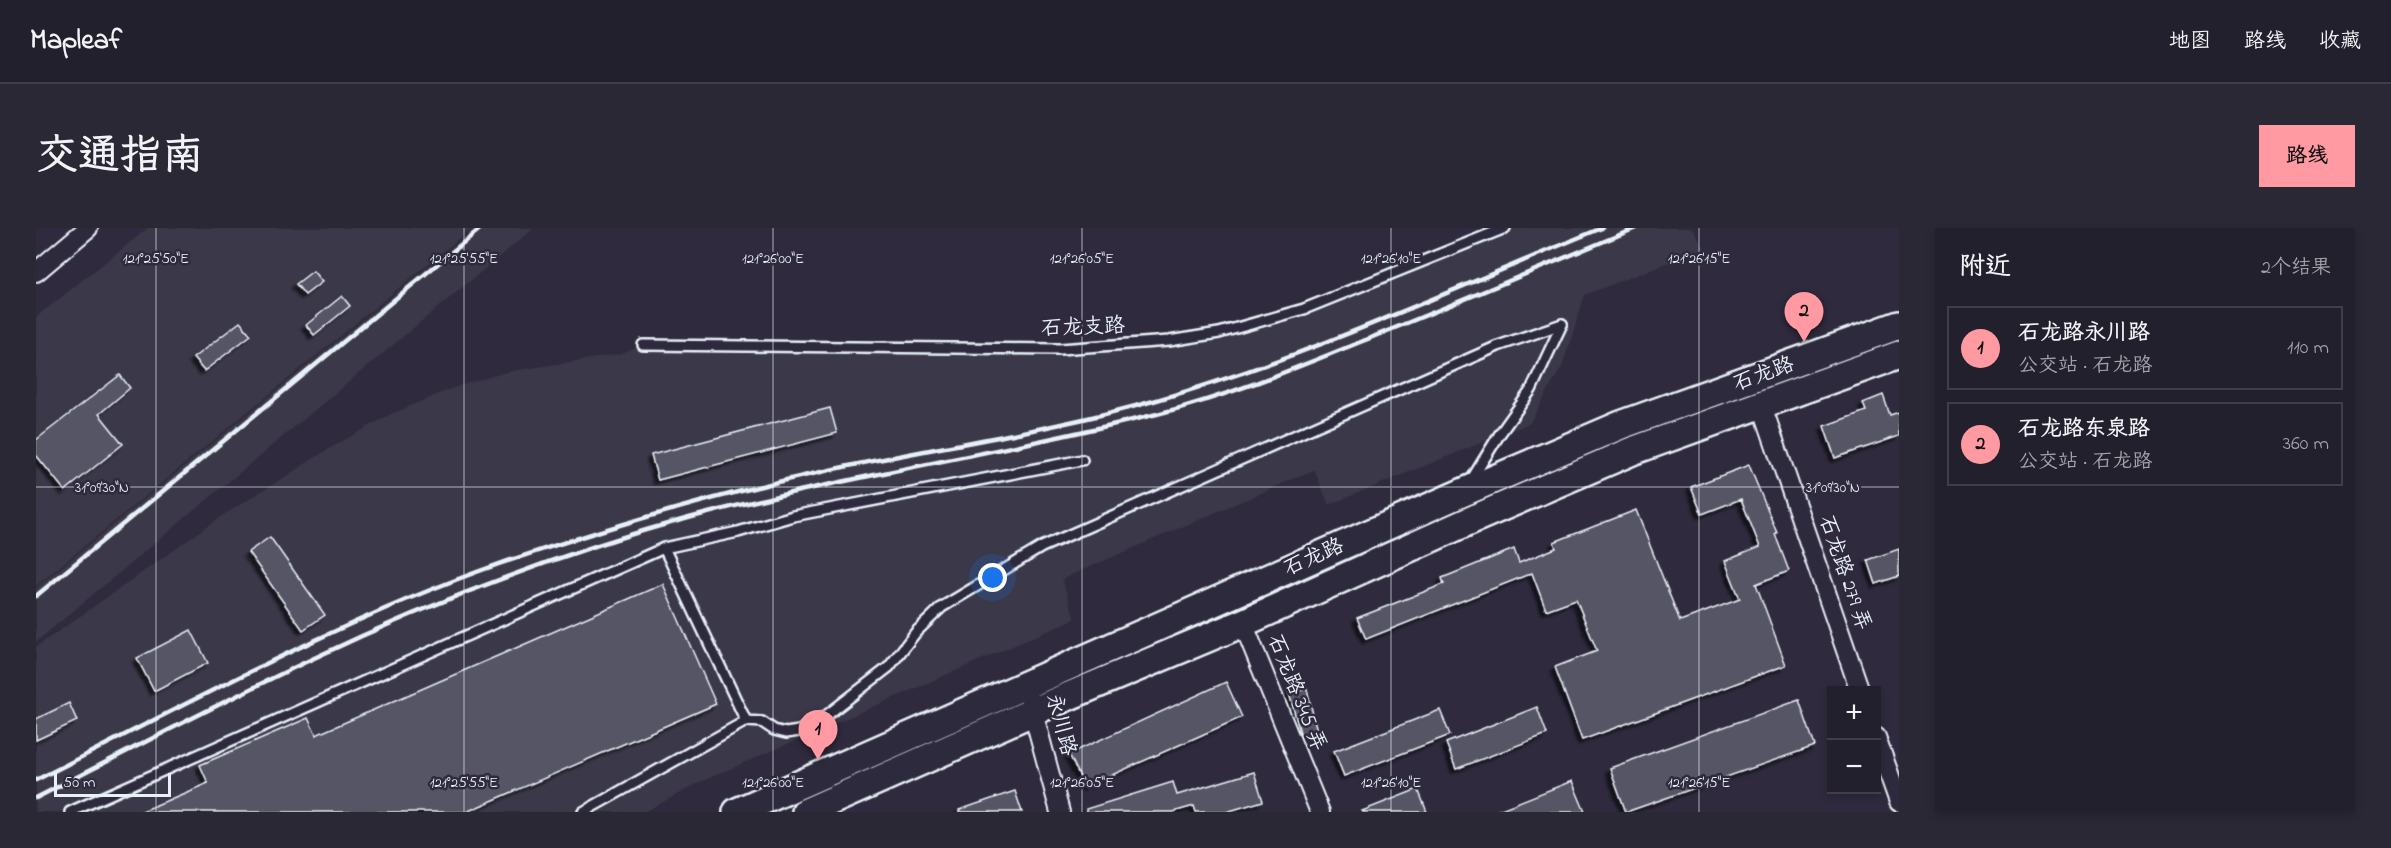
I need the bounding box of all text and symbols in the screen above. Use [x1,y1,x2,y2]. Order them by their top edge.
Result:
text: Mapleaf [30,21,122,62]
text: 地图 [2169,27,2211,57]
text: 路线 [2244,27,2286,57]
text: 收藏 [2319,27,2361,57]
button: 路线 [2259,125,2355,187]
text: 交通指南 [36,127,204,188]
text: 121°25'50"E [123,248,189,270]
text: 121°25'55"E [430,248,498,270]
text: 121°26'00"E [742,248,804,270]
text: 121°26'05"E [1050,248,1114,270]
text: 121°26'10"E [1361,248,1421,270]
text: 121°26'15"E [1668,248,1730,270]
text: 附近 [1959,249,2011,287]
text: 2个结果 [2261,254,2331,283]
pin: 2 [1784,292,1824,342]
street label: 石龙支路 [1041,312,1125,344]
text: 石龙路永川路 [2018,318,2150,350]
text: 1 [1977,334,1984,363]
text: 110 m [2287,334,2329,363]
street label: 石龙路 [1729,350,1799,400]
text: 公交站 · 石龙路 [2018,352,2152,381]
text: 石龙路东泉路 [2018,414,2150,446]
text: 2 [1976,430,1985,459]
text: 360 m [2283,430,2329,459]
text: 公交站 · 石龙路 [2018,448,2152,477]
text: 31°09'30"N [75,477,129,499]
text: 31°09'30"N [1806,477,1860,499]
street label: 石龙路 279 弄 [1810,511,1878,635]
street label: 石龙路 [1279,531,1349,585]
your location [978,563,1007,592]
street label: 石龙路 345 弄 [1259,630,1333,756]
map controls [1827,686,1881,794]
button: + [1827,686,1881,740]
street label: 永川路 [1037,691,1083,759]
pin: 1 [798,710,838,760]
button: − [1827,740,1881,794]
scale bar [54,770,171,798]
text: 50 m [63,771,95,795]
text: 121°25'55"E [430,772,498,794]
text: 121°26'00"E [742,772,804,794]
text: 121°26'05"E [1050,772,1114,794]
text: 121°26'10"E [1361,772,1421,794]
text: 121°26'15"E [1668,772,1730,794]

